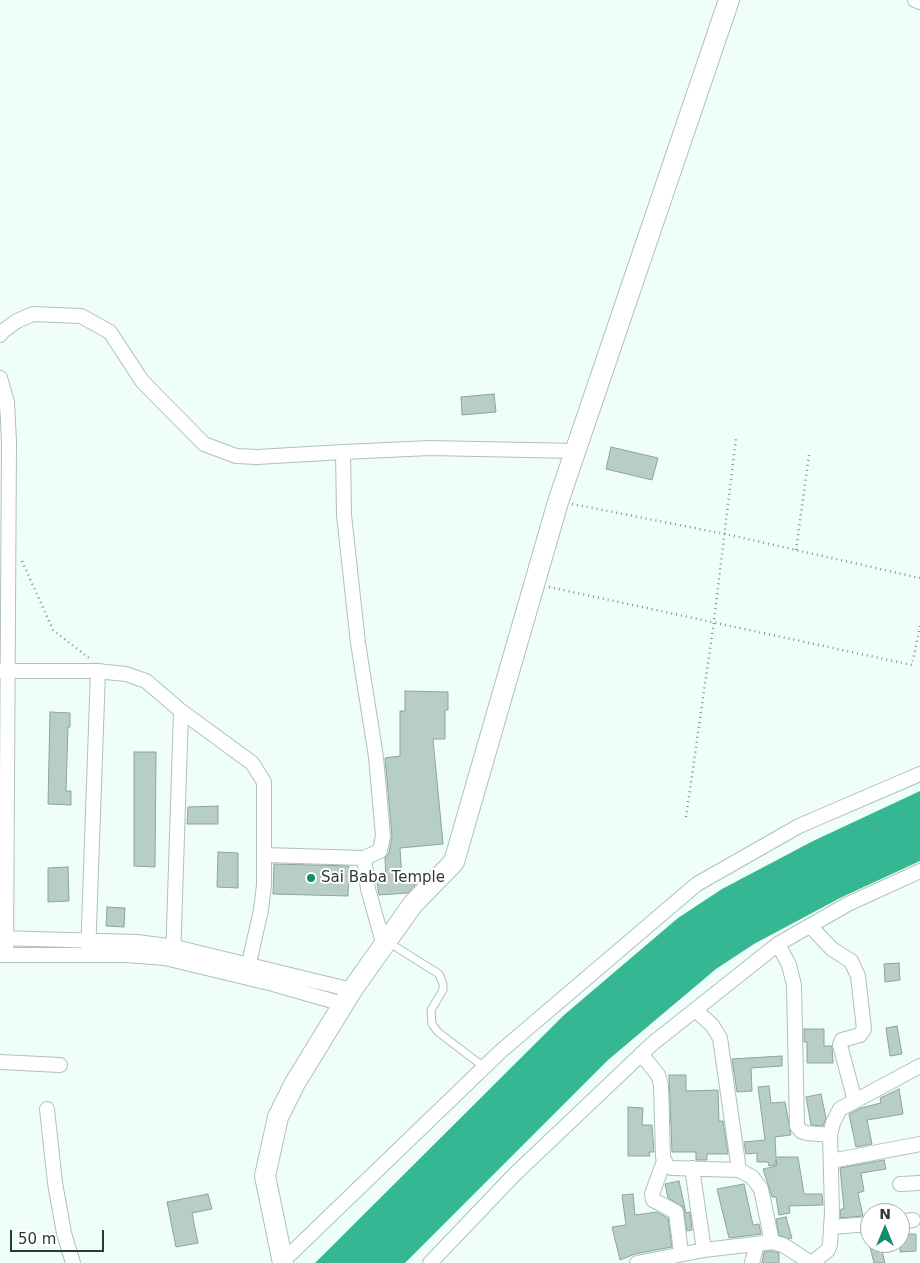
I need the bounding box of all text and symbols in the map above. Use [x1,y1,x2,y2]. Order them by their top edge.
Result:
place label: Sai Baba Temple [321,869,445,887]
marker: Sai Baba Temple [305,872,317,884]
north arrow [860,1203,910,1253]
text: N [879,1206,891,1222]
scale bar [12,1220,106,1252]
text: 50 m [18,1230,56,1248]

